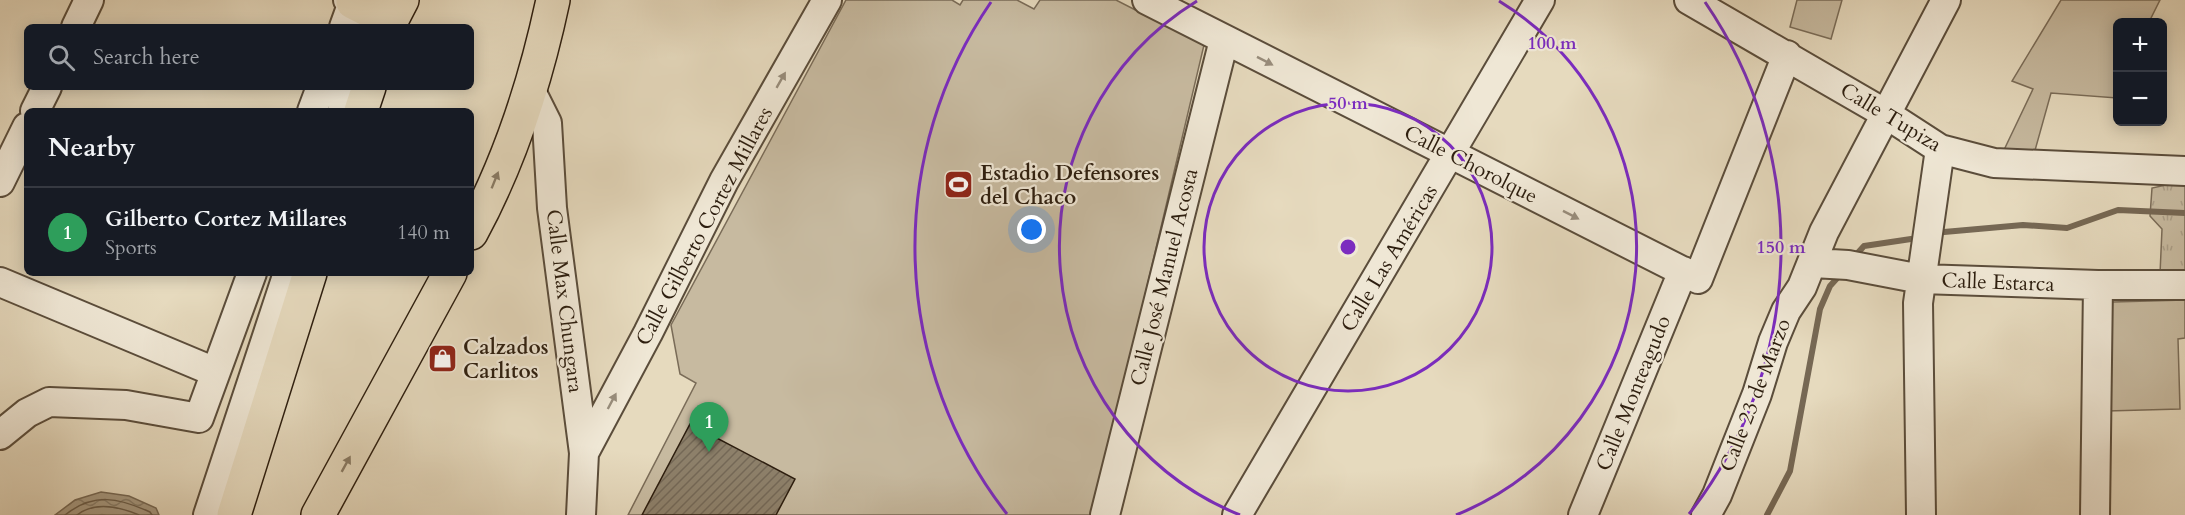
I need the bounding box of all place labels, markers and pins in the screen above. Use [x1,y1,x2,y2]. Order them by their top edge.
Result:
place label: Estadio Defensores del Chaco [980,159,1159,212]
sports icon: Estadio Defensores del Chaco [943,169,975,201]
centre of rings [1338,237,1358,257]
place label: Calzados Carlitos [463,333,549,386]
shop icon: Calzados Carlitos [426,343,458,375]
pin: 1 [690,402,728,452]

